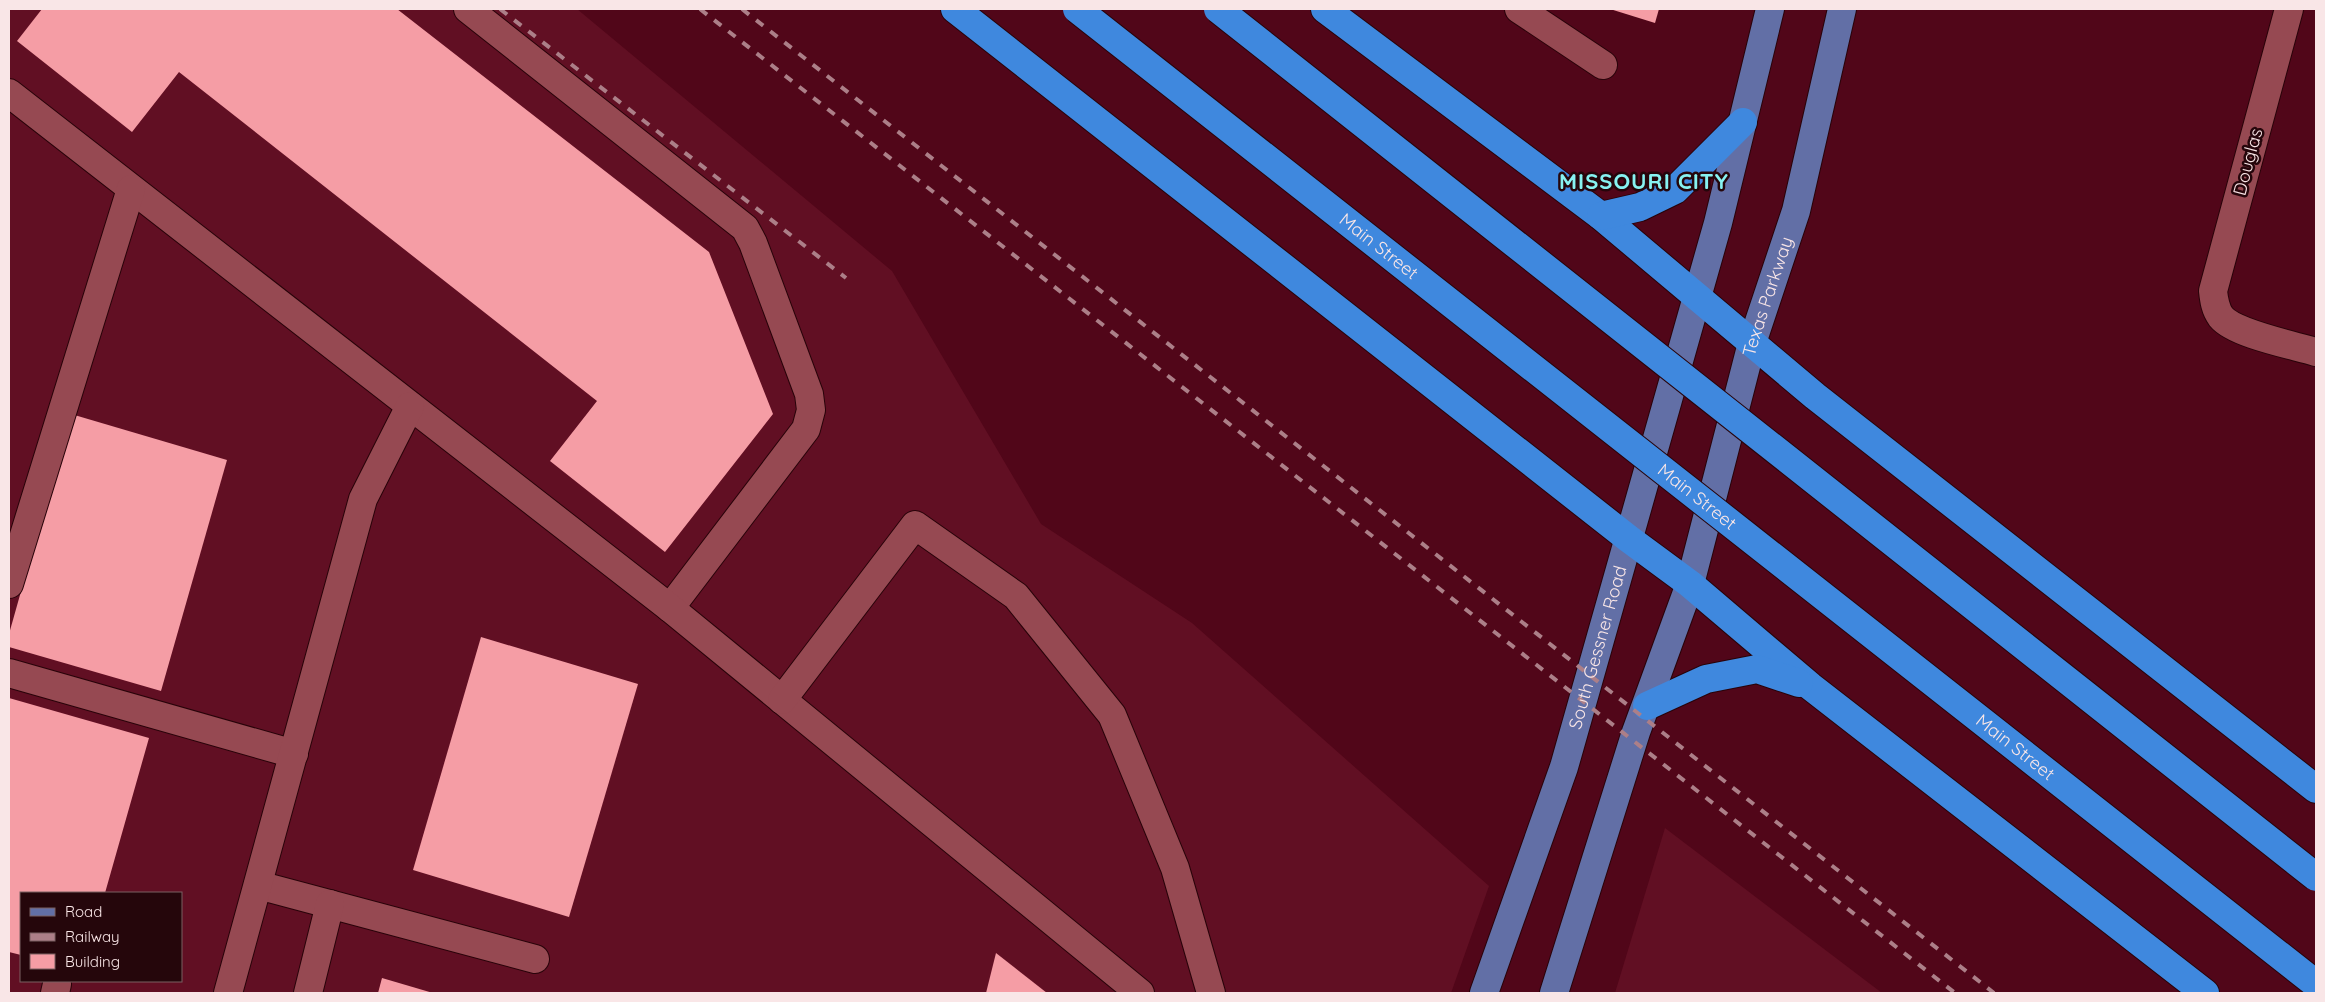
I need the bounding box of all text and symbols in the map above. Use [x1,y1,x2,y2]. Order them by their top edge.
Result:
street label: Douglas [2228,126,2268,198]
district label: MISSOURI CITY [1559,167,1729,195]
street label: Main Street [1335,208,1423,284]
street label: Texas Parkway [1737,234,1798,359]
street label: Main Street [1653,458,1741,535]
street label: South Gessner Road [1563,563,1631,732]
street label: Main Street [1971,709,2060,785]
legend [20,892,182,982]
text: Road [65,902,102,921]
text: Railway [65,927,120,946]
text: Building [65,952,120,971]

